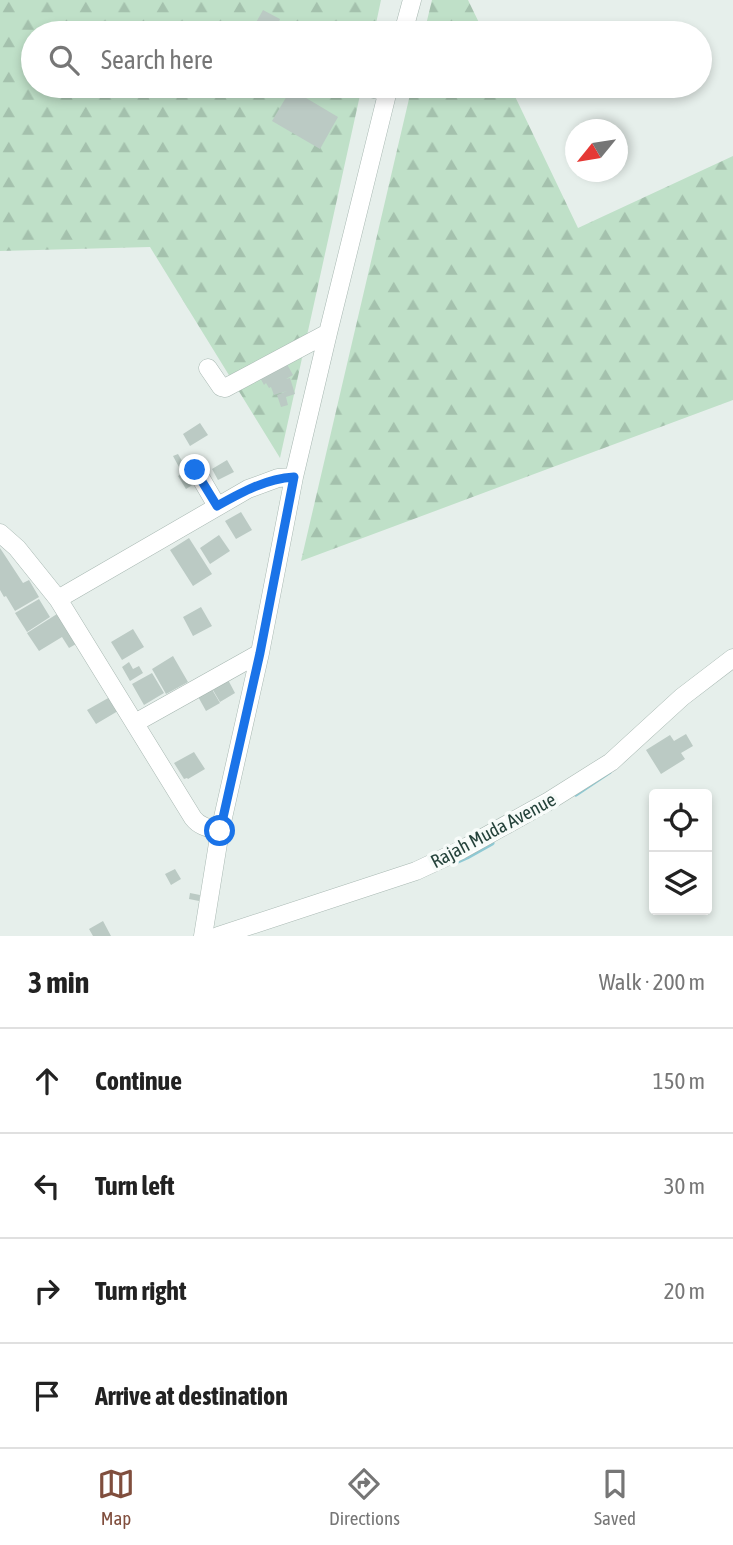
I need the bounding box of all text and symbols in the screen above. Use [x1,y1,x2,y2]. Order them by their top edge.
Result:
search box [21,21,712,98]
icon: search [45,41,83,79]
text: Search here [101,45,213,75]
north arrow [565,119,628,182]
route end [179,454,210,485]
street label: Rajah Muda Avenue [427,788,559,872]
map controls [649,789,712,915]
button: locate [649,789,712,852]
route start [204,815,235,846]
button: layers [649,852,712,915]
text: 3 min [28,965,89,999]
text: Walk · 200 m [599,969,705,995]
icon: ahead [28,1062,66,1100]
text: Continue [95,1066,182,1096]
text: 150 m [653,1068,705,1094]
icon: left [28,1167,66,1205]
text: Turn left [95,1171,175,1201]
text: 30 m [664,1173,705,1199]
icon: right [28,1272,66,1310]
text: Turn right [95,1276,186,1306]
text: 20 m [664,1278,705,1304]
icon: arrive [28,1377,66,1415]
text: Arrive at destination [95,1381,288,1411]
tab: Map [97,1465,135,1529]
tab: Directions [329,1465,400,1529]
tab: Saved [594,1465,636,1529]

